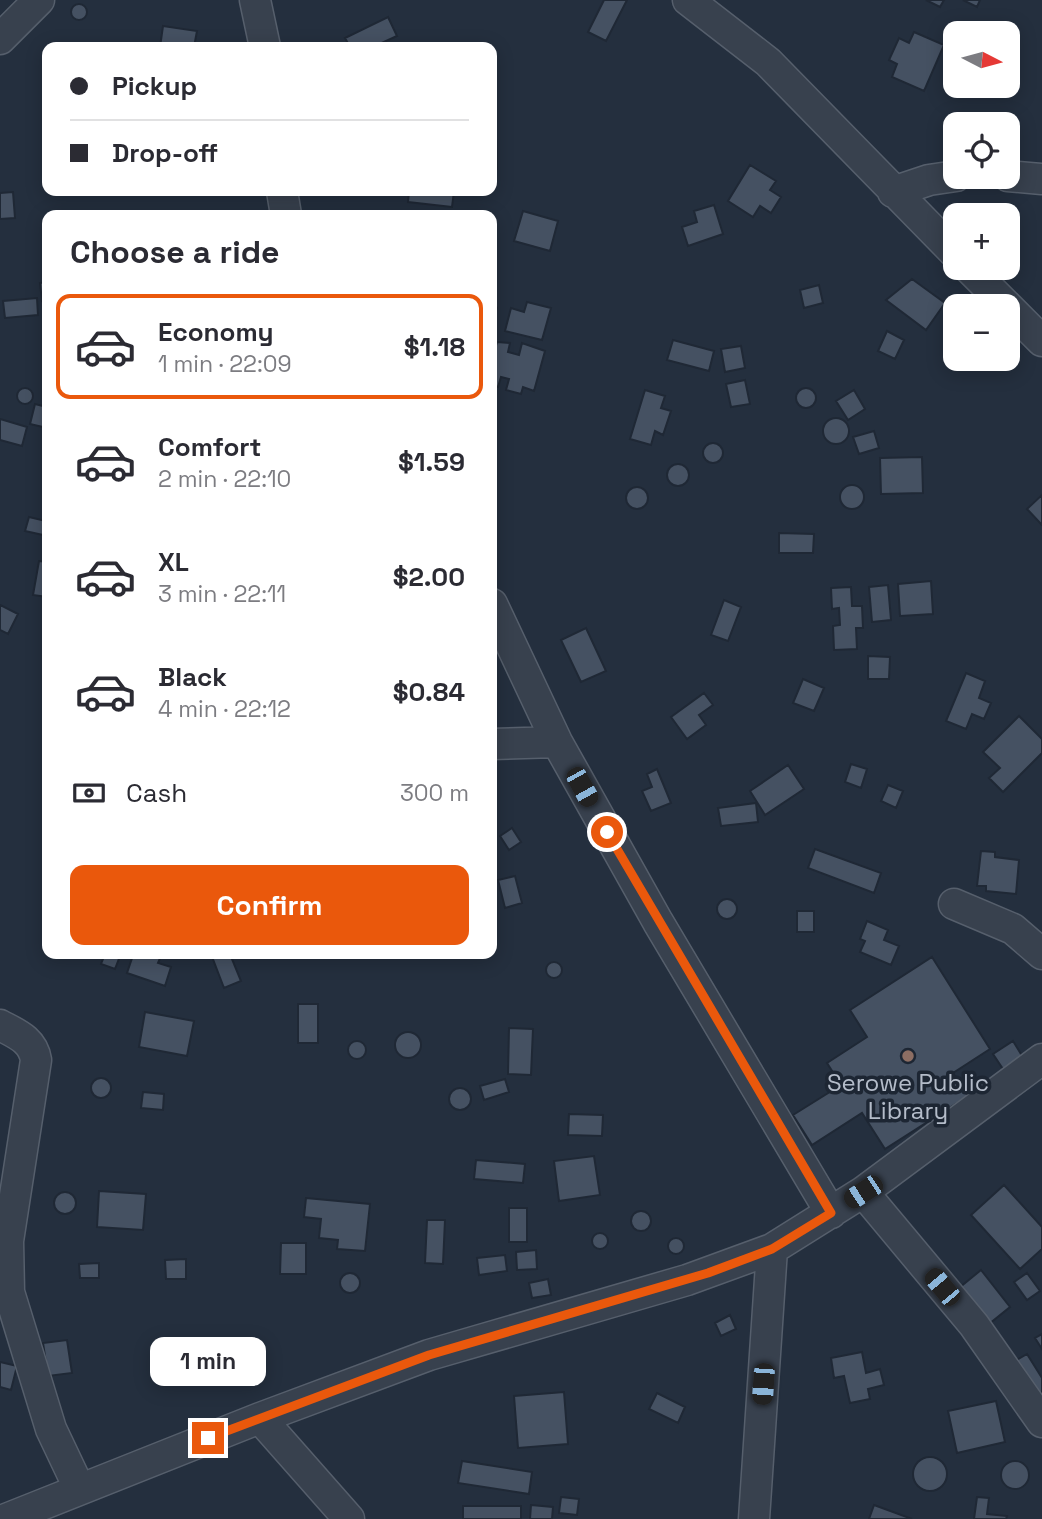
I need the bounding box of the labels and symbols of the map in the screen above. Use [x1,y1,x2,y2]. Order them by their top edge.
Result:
north arrow [943,21,1020,98]
car [563,764,602,810]
route start [591,816,623,848]
marker: Serowe Public Library [900,1048,916,1064]
place label: Serowe Public Library [827,1067,989,1126]
car [840,1172,887,1212]
car [921,1264,964,1310]
callout: 1 min [150,1336,266,1386]
car [752,1362,775,1406]
route end [192,1422,224,1454]

